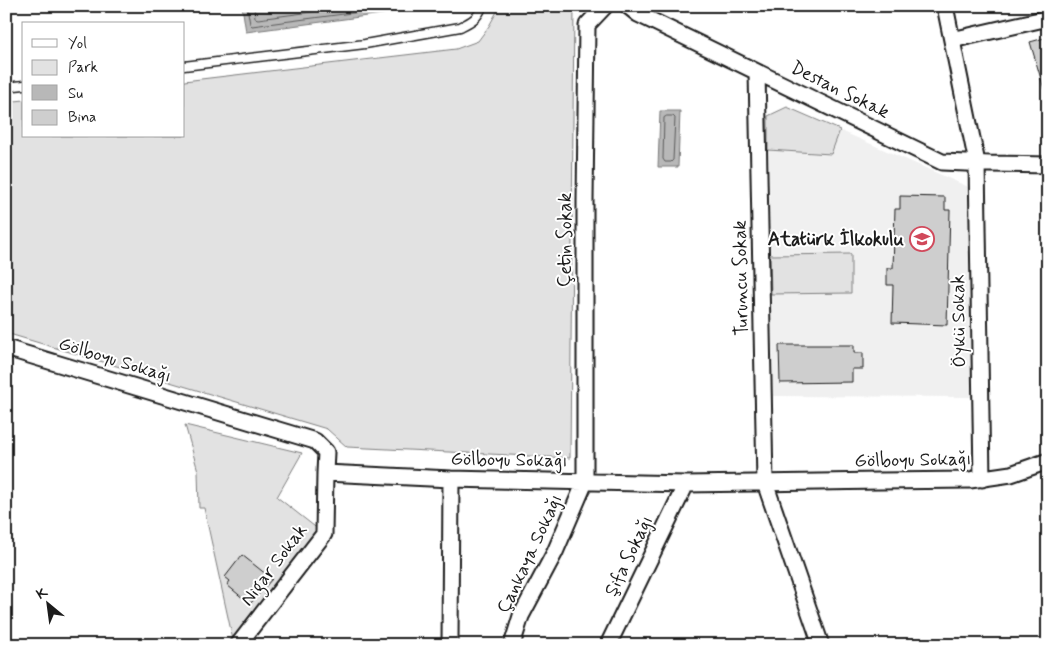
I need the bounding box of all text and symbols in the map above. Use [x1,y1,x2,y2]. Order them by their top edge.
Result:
legend [22,22,185,138]
text: Yol [68,34,87,54]
street label: Destan Sokak [786,55,894,125]
text: Park [68,58,98,78]
text: Su [68,84,83,104]
text: Bina [68,108,96,128]
street label: Çetin Sokak [553,192,578,287]
street label: Turuncu Sokak [727,220,755,336]
school or university icon: Atatürk İlkokulu [909,226,935,252]
place label: Atatürk İlkokulu [768,227,905,252]
street label: Öykü Sokak [946,274,973,368]
street label: Gölboyu Sokağı [55,331,175,390]
street label: Gölboyu Sokağı [450,446,568,475]
street label: Gölboyu Sokağı [854,446,972,475]
street label: Çankaya Sokağı [491,490,570,618]
street label: Şifa Sokağı [599,511,660,601]
street label: Nigar Sokak [235,519,316,613]
north arrow [22,578,72,628]
text: K [34,583,52,604]

